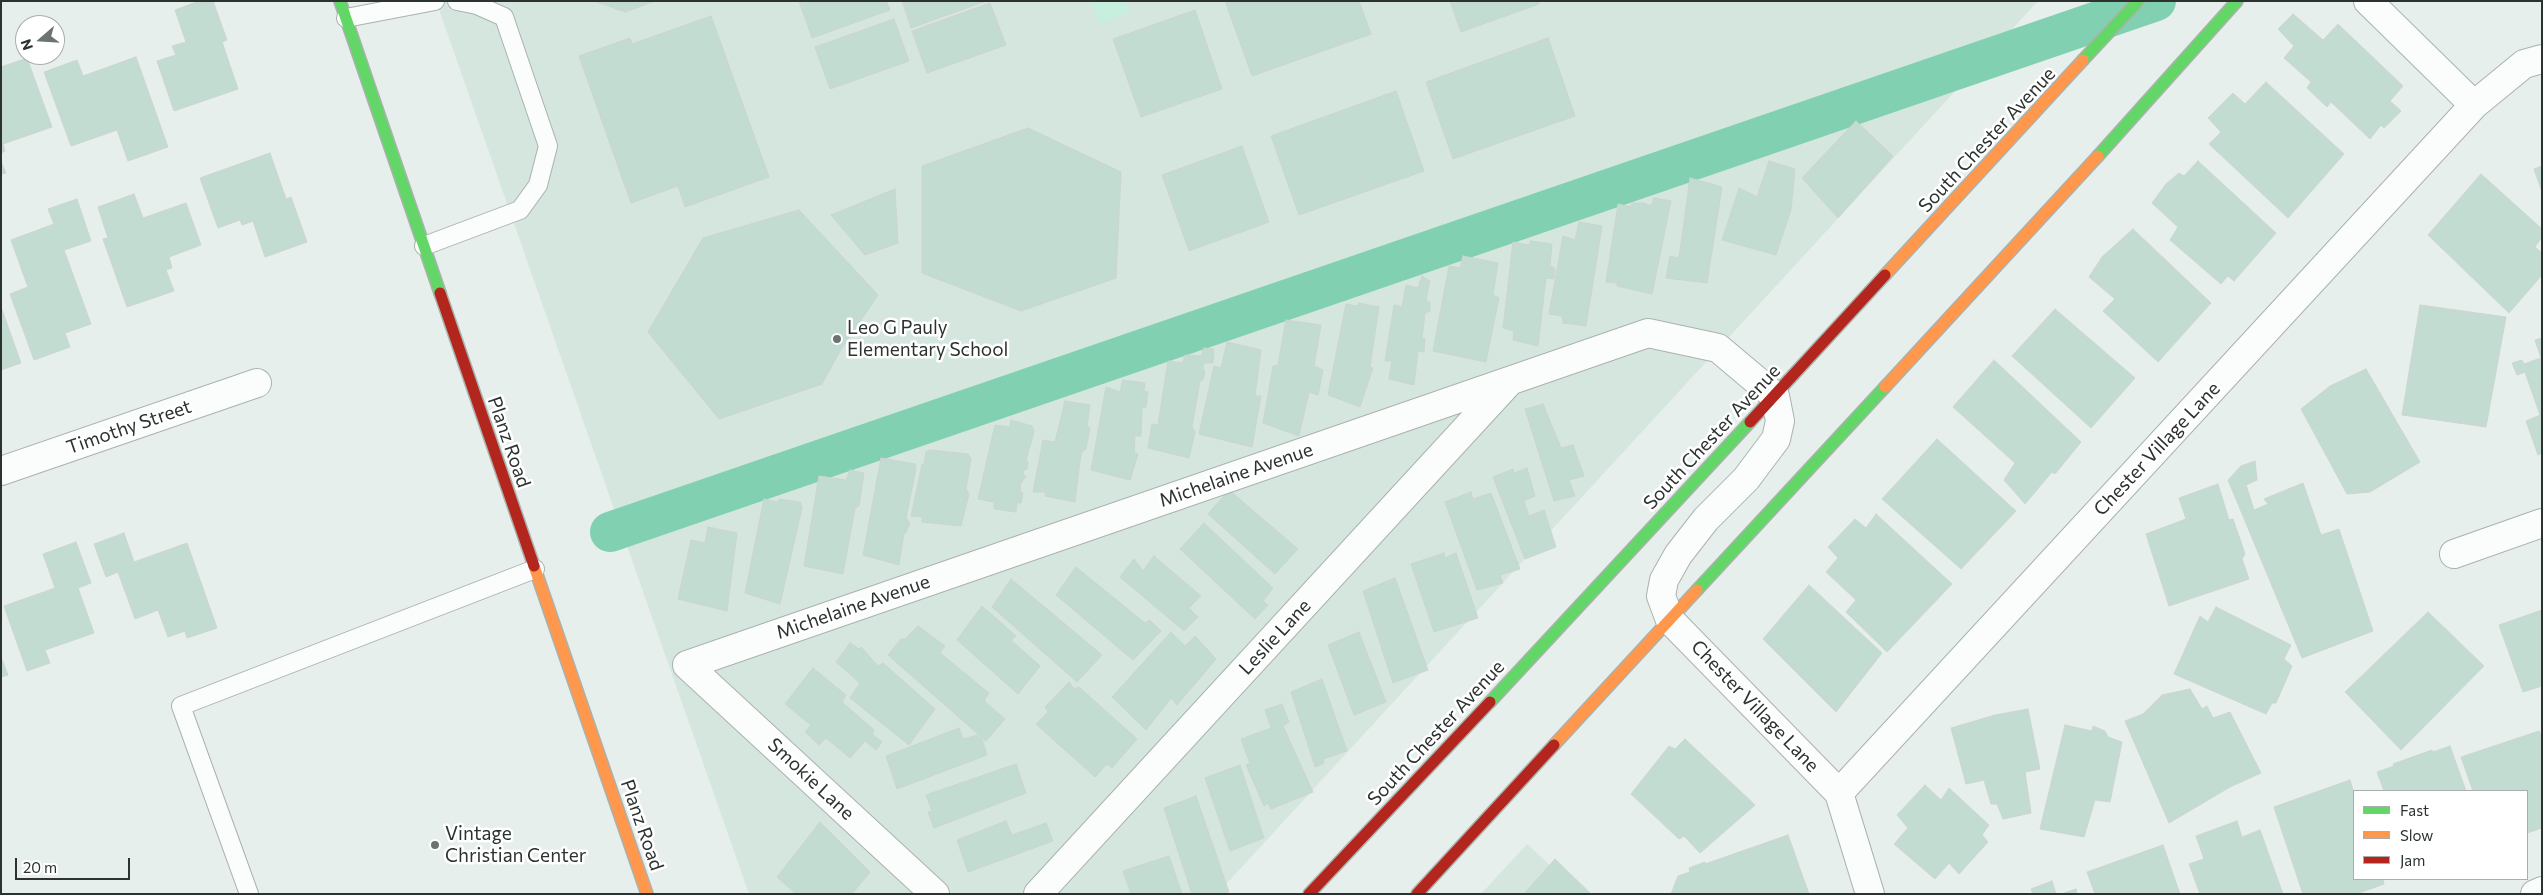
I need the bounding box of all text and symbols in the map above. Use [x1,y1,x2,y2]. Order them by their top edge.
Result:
north arrow [15,15,65,65]
text: N [17,37,36,52]
street label: South Chester Avenue [1914,63,2060,217]
place label: Leo G Pauly Elementary School [847,317,1008,361]
marker: Leo G Pauly Elementary School [831,333,843,345]
street label: South Chester Avenue [1639,360,1785,514]
street label: Chester Village Lane [2089,377,2225,521]
street label: Planz Road [483,393,535,491]
street label: Timothy Street [64,395,194,459]
street label: Michelaine Avenue [1156,438,1316,512]
street label: Michelaine Avenue [773,570,933,644]
street label: Leslie Lane [1234,595,1316,679]
street label: Chester Village Lane [1686,635,1824,777]
street label: South Chester Avenue [1363,656,1509,810]
street label: Smokie Lane [763,733,859,825]
street label: Planz Road [616,776,668,874]
legend [2353,790,2528,880]
text: Fast [2400,801,2429,819]
place label: Vintage Christian Center [445,823,586,867]
text: Slow [2400,826,2433,844]
marker: Vintage Christian Center [429,839,441,851]
scale bar [18,848,132,880]
text: Jam [2400,851,2425,869]
text: 20 m [23,858,57,876]

